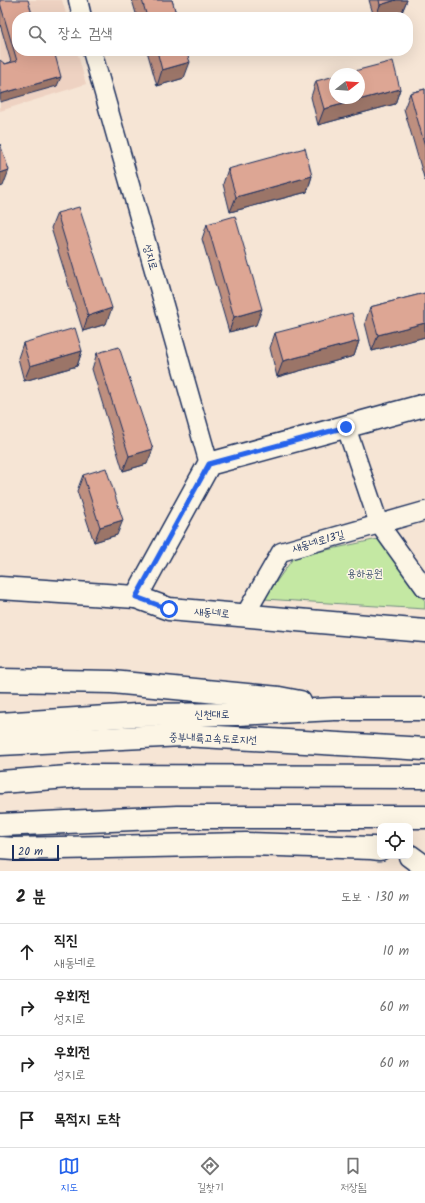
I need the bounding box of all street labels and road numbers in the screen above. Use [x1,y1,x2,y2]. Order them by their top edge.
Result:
street label: 성지로 [138,242,162,273]
street label: 새동네로13길 [290,526,347,558]
street label: 새동네로 [193,602,230,624]
street label: 신천대로 [194,706,230,724]
street label: 중부내륙고속도로지선 [168,728,258,750]

